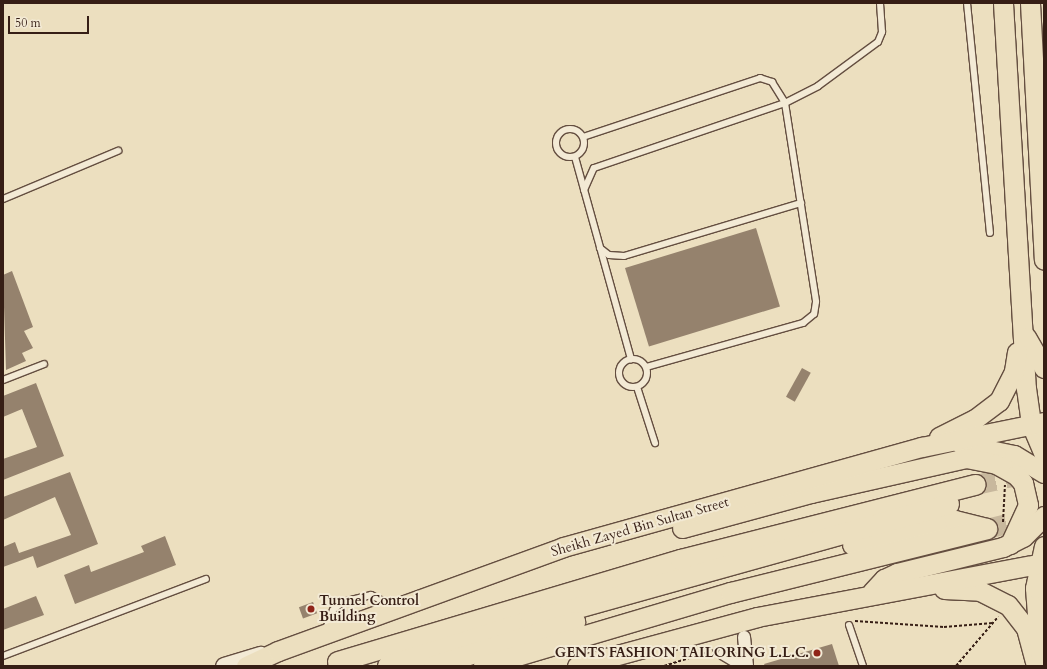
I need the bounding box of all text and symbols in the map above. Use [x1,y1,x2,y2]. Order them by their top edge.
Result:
scale bar [10,8,91,34]
text: 50 m [15,15,41,31]
street label: Sheikh Zayed Bin Sultan Street [549,494,731,560]
place label: Tunnel Control Building [319,593,419,626]
marker: Tunnel Control Building [306,604,316,614]
place label: GENTS FASHION TAILORING L.L.C. [555,645,809,661]
marker: GENTS FASHION TAILORING L.L.C. [812,648,822,658]

